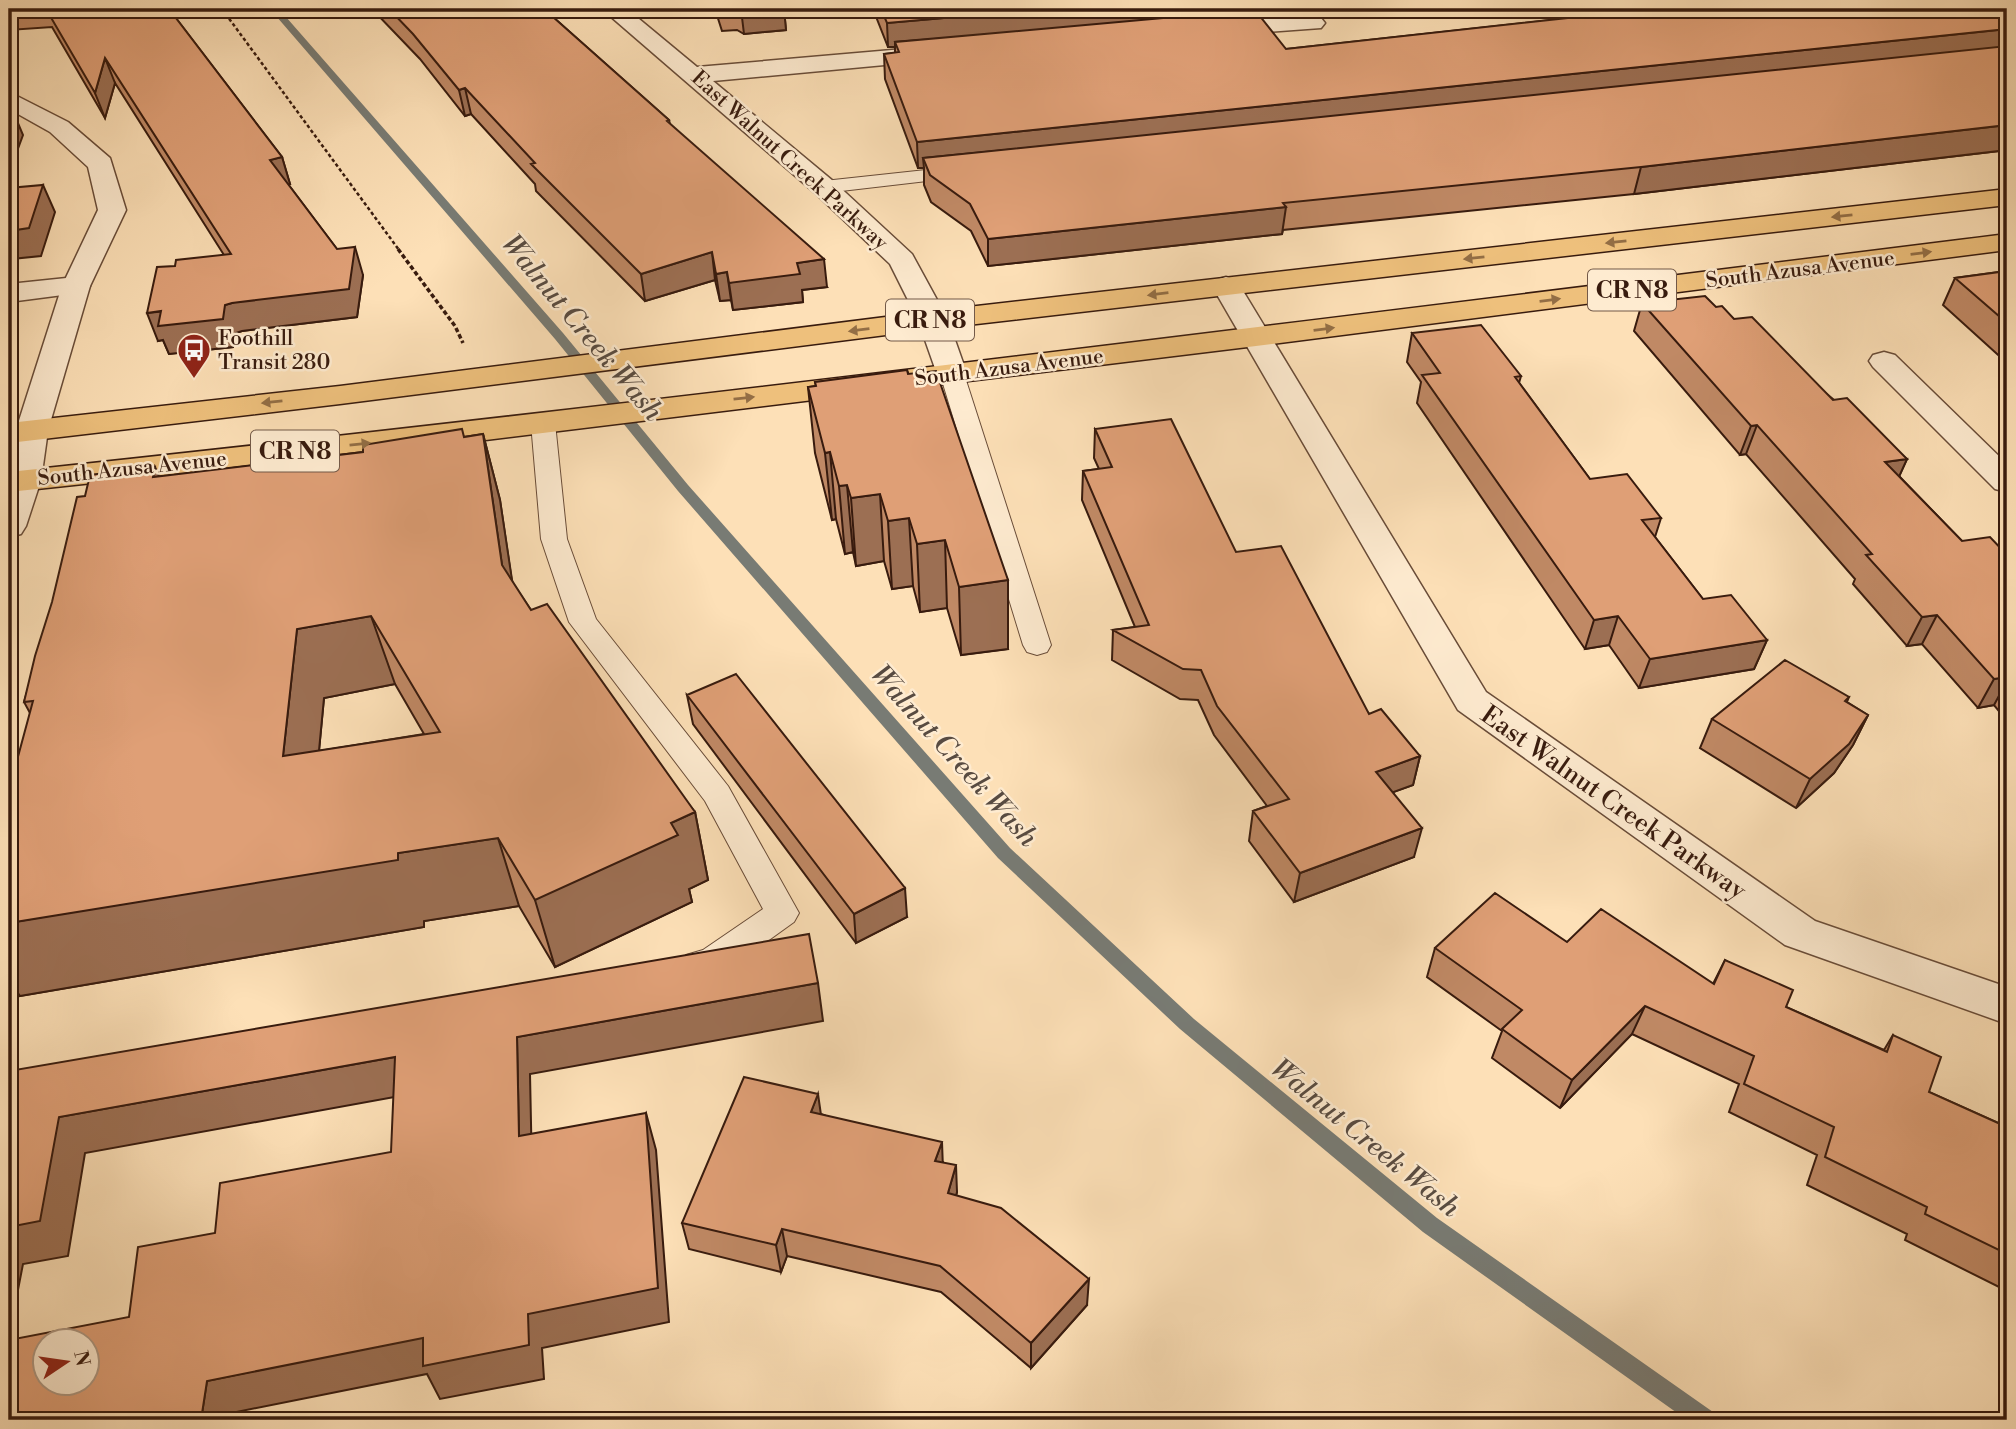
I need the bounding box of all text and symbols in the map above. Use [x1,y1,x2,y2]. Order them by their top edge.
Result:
street label: East Walnut Creek Parkway [686,65,894,257]
one-way arrow [1831,211,1853,222]
water label: Walnut Creek Wash [493,227,671,429]
one-way arrow [1605,236,1627,247]
street label: South Azusa Avenue [1704,246,1896,294]
one-way arrow [1910,248,1932,259]
one-way arrow [1463,253,1485,264]
road number: CR N8 [1588,270,1676,310]
one-way arrow [1147,289,1169,300]
one-way arrow [1539,295,1561,306]
road number: CR N8 [886,300,974,340]
one-way arrow [1313,323,1335,334]
one-way arrow [848,324,870,335]
place label: Foothill Transit 280 [218,326,330,376]
bus stop icon: Foothill Transit 280 [175,331,213,380]
street label: South Azusa Avenue [913,344,1105,392]
one-way arrow [733,392,755,403]
one-way arrow [261,397,283,408]
road number: CR N8 [251,430,339,472]
one-way arrow [349,439,371,450]
street label: South Azusa Avenue [36,446,228,492]
water label: Walnut Creek Wash [863,658,1045,855]
street label: East Walnut Creek Parkway [1475,699,1753,907]
water label: Walnut Creek Wash [1263,1051,1467,1225]
north arrow [32,1328,102,1398]
text: N [68,1348,95,1368]

